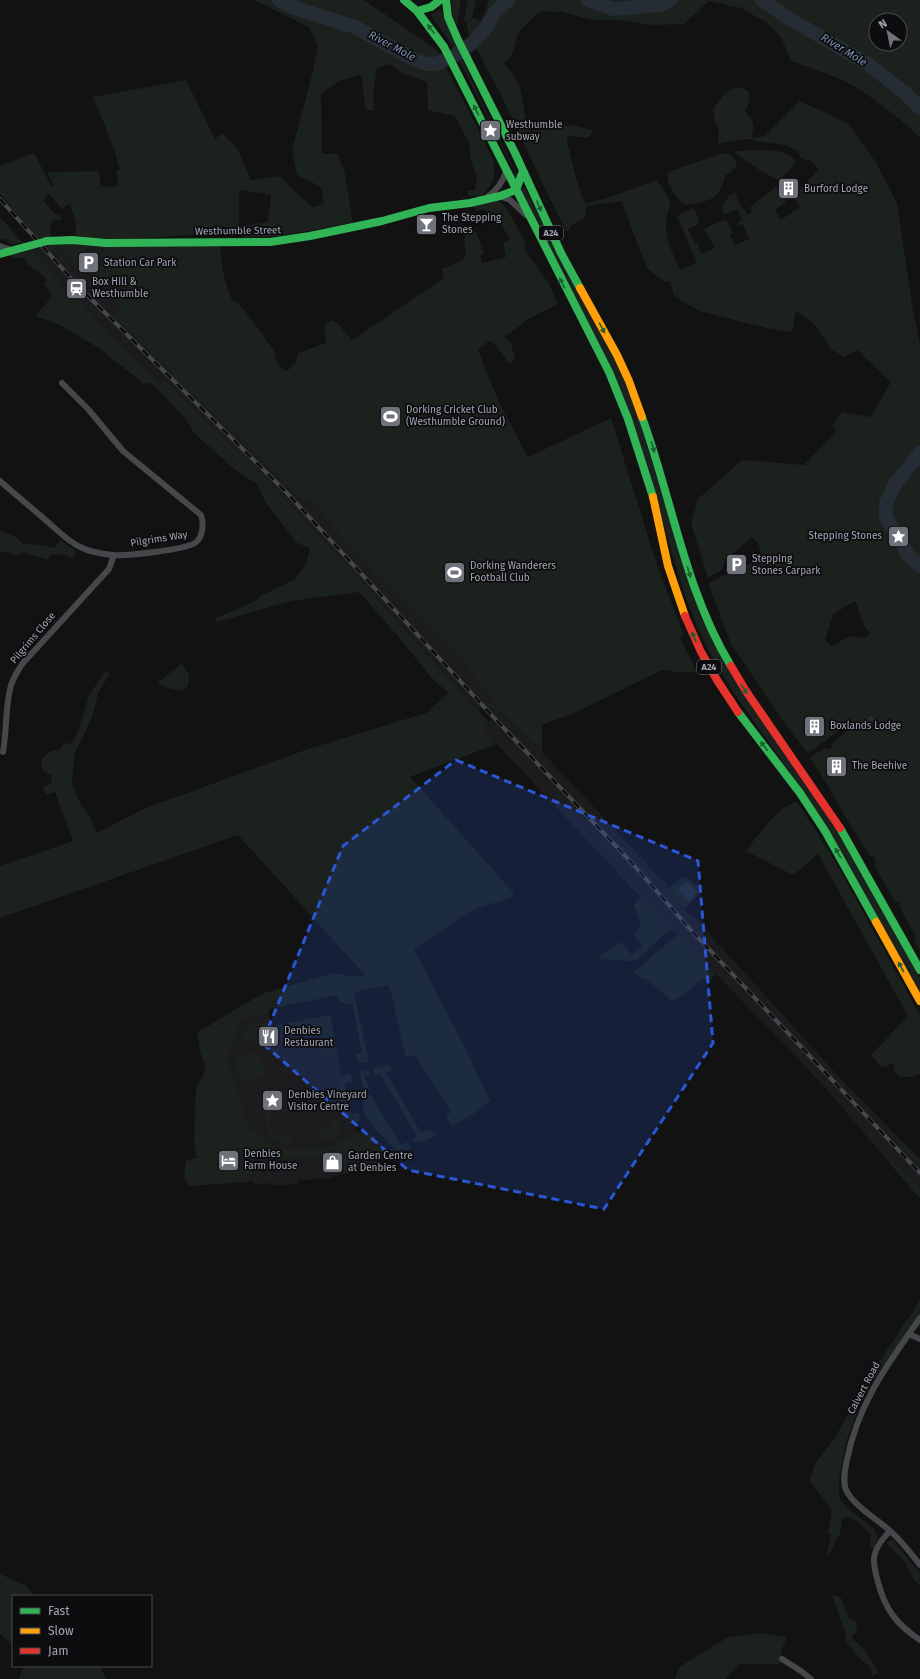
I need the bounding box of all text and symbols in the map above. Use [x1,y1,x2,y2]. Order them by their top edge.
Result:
north arrow [868,12,908,52]
text: N [876,17,889,31]
one-way arrow [427,23,436,34]
water label: River Mole [366,28,418,64]
water label: River Mole [819,31,869,69]
one-way arrow [473,104,479,115]
place icon: Westhumble subway [477,118,503,144]
place label: Westhumble subway [506,119,562,143]
building icon: Burford Lodge [776,176,802,202]
place label: Burford Lodge [804,183,868,195]
one-way arrow [536,201,542,212]
bar icon: The Stepping Stones [413,211,439,237]
place label: The Stepping Stones [442,212,502,236]
street label: Westhumble Street [195,224,282,238]
road number: A24 [539,226,563,240]
parking icon: Station Car Park [76,250,102,276]
place label: Station Car Park [104,257,177,269]
station icon: Box Hill & Westhumble [64,275,90,301]
place label: Box Hill & Westhumble [92,276,148,300]
one-way arrow [559,277,566,289]
one-way arrow [599,322,605,333]
sports icon: Dorking Cricket Club (Westhumble Ground) [378,403,404,429]
place label: Dorking Cricket Club (Westhumble Ground) [406,404,505,428]
one-way arrow [650,441,656,453]
place icon: Stepping Stones [885,523,911,549]
street label: Pilgrims Way [130,529,188,549]
place label: Stepping Stones [809,530,882,542]
parking icon: Stepping Stones Carpark [723,552,749,578]
place label: Stepping Stones Carpark [752,553,821,577]
sports icon: Dorking Wanderers Football Club [441,559,467,585]
place label: Dorking Wanderers Football Club [470,560,556,584]
one-way arrow [686,566,692,578]
street label: Pilgrims Close [8,610,58,666]
one-way arrow [691,632,697,643]
road number: A24 [697,660,721,674]
one-way arrow [740,684,748,694]
building icon: Boxlands Lodge [802,713,828,739]
place label: Boxlands Lodge [830,720,901,732]
one-way arrow [760,741,768,752]
building icon: The Beehive [823,753,849,779]
place label: The Beehive [852,760,907,772]
one-way arrow [834,847,841,859]
one-way arrow [898,961,905,972]
restaurant icon: Denbies Restaurant [255,1024,281,1050]
place label: Denbies Restaurant [284,1025,334,1049]
place icon: Denbies Vineyard Visitor Centre [259,1088,285,1114]
place label: Denbies Vineyard Visitor Centre [288,1089,367,1113]
hotel icon: Denbies Farm House [215,1147,241,1173]
place label: Denbies Farm House [244,1148,297,1172]
shop icon: Garden Centre at Denbies [319,1149,345,1175]
place label: Garden Centre at Denbies [348,1150,413,1174]
street label: Calvert Road [845,1360,883,1416]
legend [12,1595,152,1667]
text: Fast [48,1604,70,1618]
text: Slow [48,1624,74,1638]
text: Jam [48,1644,68,1658]

